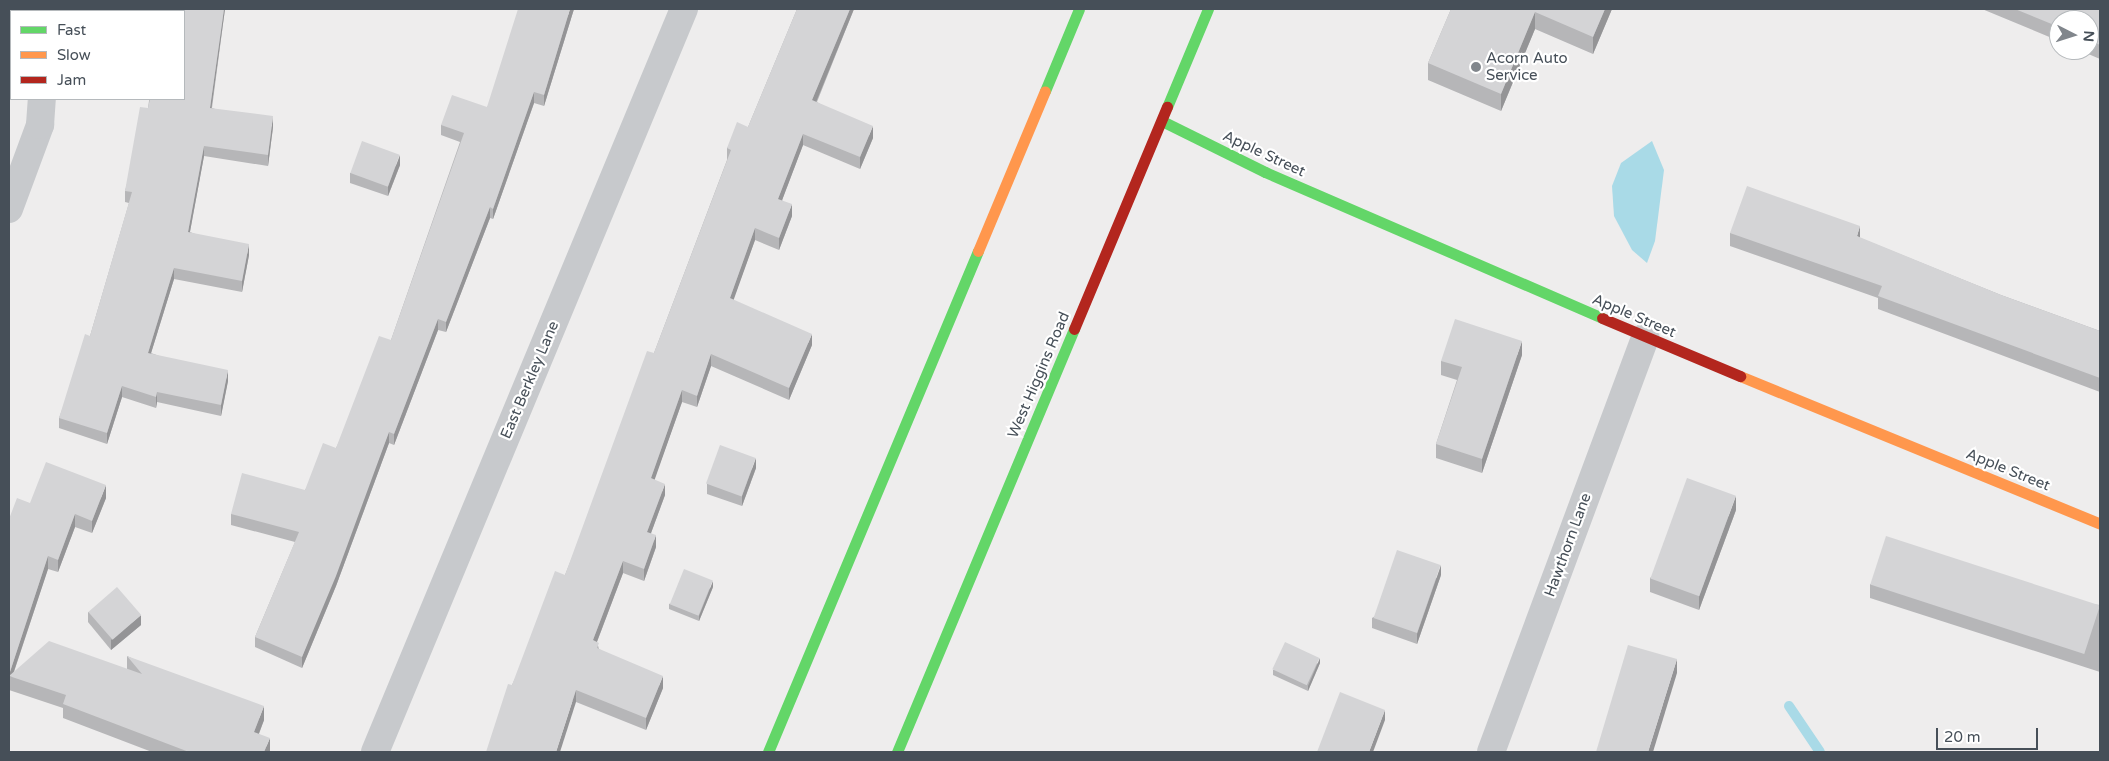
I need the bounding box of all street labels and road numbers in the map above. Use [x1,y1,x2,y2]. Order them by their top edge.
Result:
street label: Apple Street [1220,127,1308,181]
street label: Apple Street [1590,290,1678,342]
street label: West Higgins Road [1004,309,1074,441]
street label: East Berkley Lane [497,318,563,442]
street label: Apple Street [1963,445,2053,495]
street label: Hawthorn Lane [1541,491,1595,599]

